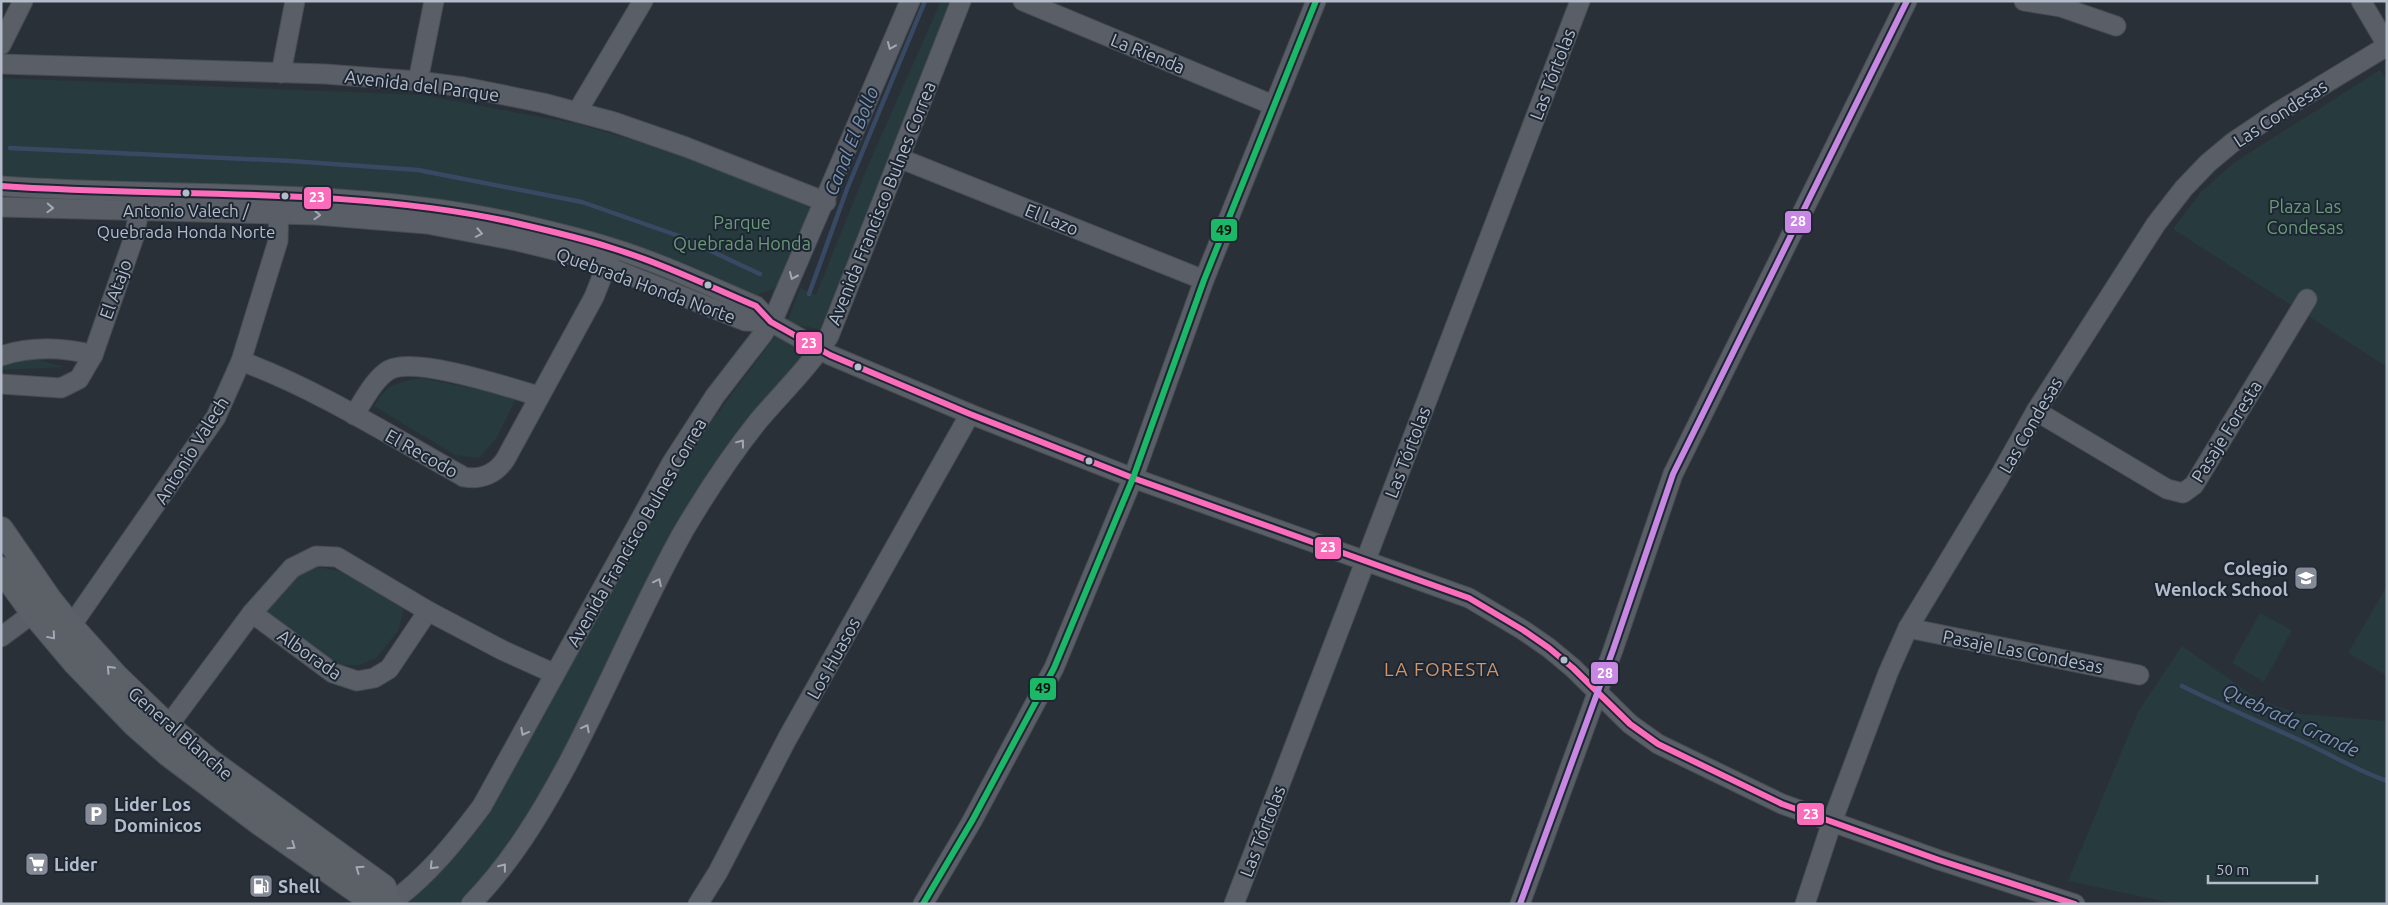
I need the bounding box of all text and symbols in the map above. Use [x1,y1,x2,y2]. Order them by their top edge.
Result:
street label: Las Tórtolas [1525,25,1579,123]
street label: La Rienda [1108,29,1188,77]
one-way arrow [887,41,898,50]
street label: Avenida del Parque [344,66,500,104]
street label: Las Condesas [2229,75,2331,151]
street label: Avenida Francisco Bulnes Correa [823,78,939,328]
water label: Canal El Bollo [819,83,883,199]
line badge: 23 [303,186,332,210]
marker: Antonio Valech / Quebrada Honda Norte [181,188,191,198]
text: 23 [309,189,325,205]
unlabelled marker [280,191,290,201]
park label: Plaza Las Condesas [2266,196,2344,237]
street label: El Lazo [1022,199,1082,239]
place label: Antonio Valech / Quebrada Honda Norte [97,201,275,241]
one-way arrow [46,203,54,214]
one-way arrow [314,210,322,221]
line badge: 28 [1784,210,1812,234]
park label: Parque Quebrada Honda [673,212,811,254]
text: 28 [1790,213,1806,229]
line badge: 49 [1210,218,1238,242]
text: 49 [1216,222,1232,238]
one-way arrow [474,227,483,238]
street label: Quebrada Honda Norte [553,243,738,328]
street label: El Atajo [95,257,135,321]
one-way arrow [788,271,799,280]
unlabelled marker [703,280,713,290]
line badge: 23 [795,331,823,355]
text: 23 [801,335,817,351]
unlabelled marker [853,362,863,372]
street label: Las Condesas [1994,373,2066,477]
street label: Pasaje Foresta [2187,376,2265,486]
street label: Antonio Valech [150,393,232,507]
street label: Las Tórtolas [1380,403,1434,501]
street label: Avenida Francisco Bulnes Correa [562,414,710,650]
street label: El Recodo [382,425,462,481]
one-way arrow [736,440,744,449]
unlabelled marker [1084,456,1094,466]
line badge: 23 [1314,536,1342,560]
text: 23 [1320,539,1336,555]
place label: Colegio Wenlock School [2154,558,2289,599]
school or university icon: Colegio Wenlock School [2293,565,2319,591]
one-way arrow [652,578,662,587]
street label: Los Huasos [802,614,864,702]
street label: Alborada [274,625,346,683]
street label: Pasaje Las Condesas [1941,626,2105,676]
one-way arrow [46,630,54,639]
unlabelled marker [1559,655,1569,665]
district label: LA FORESTA [1384,658,1500,680]
line badge: 28 [1590,661,1619,685]
text: 28 [1597,665,1613,681]
one-way arrow [107,666,116,675]
line badge: 49 [1029,677,1057,701]
water label: Quebrada Grande [2219,679,2363,761]
text: 49 [1035,680,1051,696]
street label: General Blanche [125,682,237,784]
one-way arrow [580,724,590,733]
one-way arrow [520,727,530,736]
street label: Las Tórtolas [1235,782,1289,880]
place label: Lider Los Dominicos [114,794,202,835]
parking icon: Lider Los Dominicos [83,801,109,827]
line badge: 23 [1796,802,1825,826]
text: 23 [1803,806,1819,822]
one-way arrow [286,840,295,849]
supermarket icon: Lider [24,851,50,877]
scale bar [2208,852,2317,884]
place label: Lider [54,854,98,874]
one-way arrow [430,860,439,869]
text: 50 m [2216,861,2249,878]
one-way arrow [497,864,505,873]
one-way arrow [355,866,365,875]
fuel station icon: Shell [248,873,274,899]
place label: Shell [278,876,321,896]

